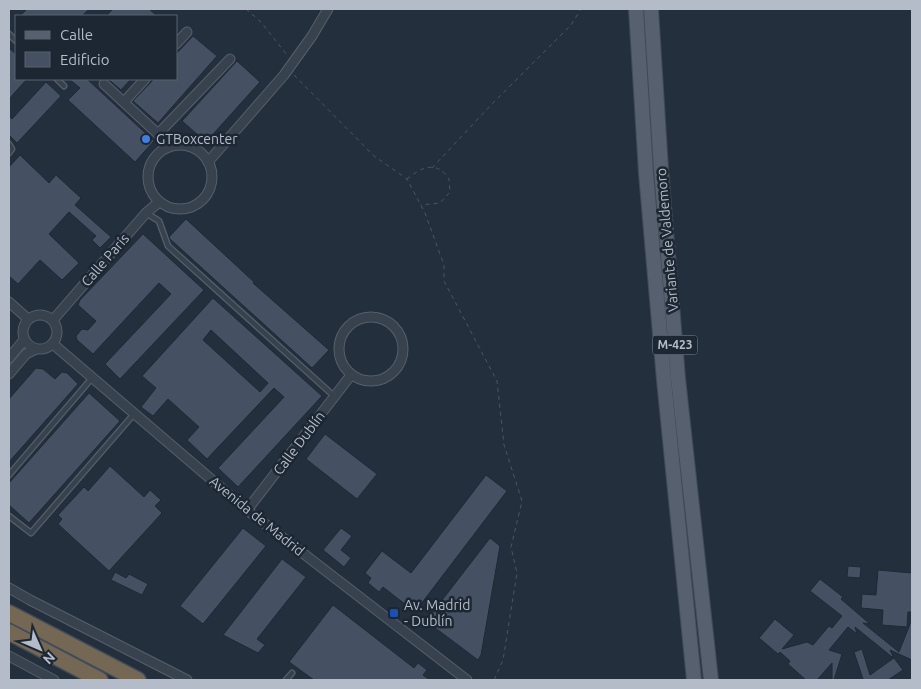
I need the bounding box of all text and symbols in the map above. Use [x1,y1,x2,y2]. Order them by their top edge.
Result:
legend [15,15,178,80]
text: Calle [60,26,93,43]
text: Edificio [60,51,109,68]
place label: GTBoxcenter [156,131,238,147]
marker: GTBoxcenter [140,133,152,145]
street label: Variante de Valdemoro [653,167,681,313]
street label: Calle París [78,230,132,290]
road number: M-423 [652,336,698,354]
street label: Calle Dublín [270,408,328,478]
street label: Avenida de Madrid [206,473,308,559]
place label: Av. Madrid - Dublín [404,597,470,629]
marker: Av. Madrid - Dublín [388,607,400,619]
north arrow [15,624,65,674]
text: N [40,649,59,668]

